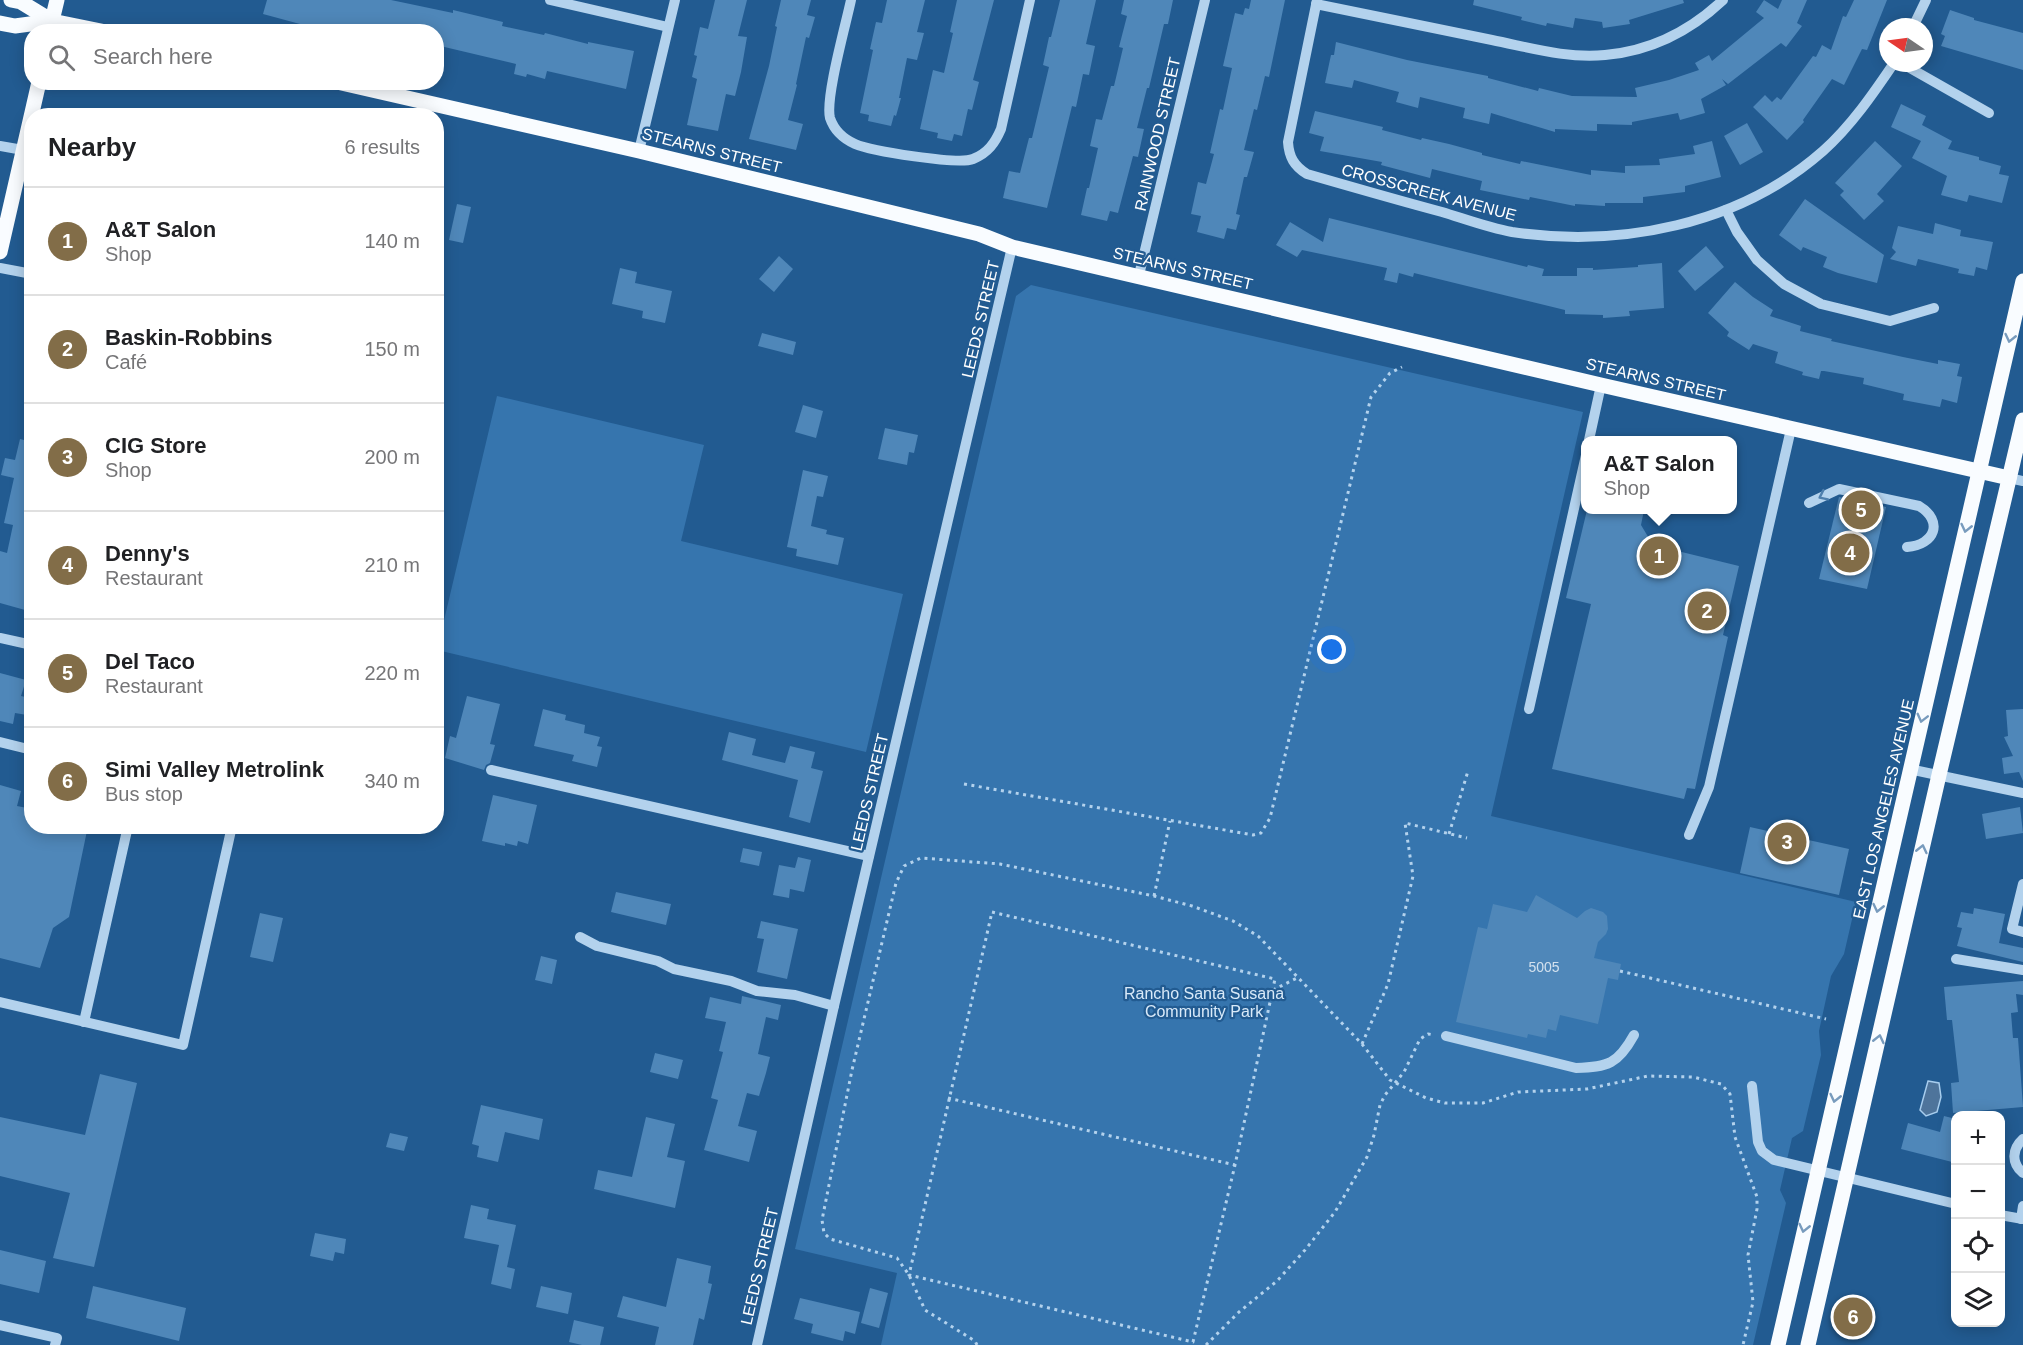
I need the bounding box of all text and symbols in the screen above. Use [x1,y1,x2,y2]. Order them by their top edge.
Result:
north arrow [1879,18,1933,72]
search box [24,24,444,90]
icon: search [45,41,78,74]
text: Search here [93,44,213,69]
street label: RAINWOOD STREET [1132,55,1184,213]
street label: STEARNS STREET [640,125,784,176]
text: Nearby [48,132,136,162]
text: 6 results [344,136,420,158]
street label: CROSSCREEK AVENUE [1340,161,1518,224]
text: A&T Salon [105,217,216,242]
text: 1 [62,230,73,252]
text: 140 m [364,230,420,252]
text: Shop [105,243,152,265]
street label: STEARNS STREET [1111,244,1255,293]
street label: LEEDS STREET [959,259,1002,380]
text: Baskin-Robbins [105,325,272,350]
one-way arrow [2004,333,2017,343]
text: 2 [62,338,73,360]
text: 150 m [364,338,420,360]
text: Café [105,351,147,373]
street label: STEARNS STREET [1584,355,1728,404]
text: CIG Store [105,433,206,458]
popup [1581,436,1737,514]
text: 3 [62,446,73,468]
text: 200 m [364,446,420,468]
text: A&T Salon [1603,451,1715,476]
text: Shop [105,459,152,481]
text: Shop [1603,477,1650,499]
pin: 5 [1842,488,1880,532]
one-way arrow [1819,489,1830,501]
one-way arrow [1961,523,1974,533]
pin: 4 [1830,530,1870,576]
pin: 1 [1640,534,1678,578]
text: Denny's [105,541,190,566]
text: 4 [62,554,73,576]
text: 210 m [364,554,420,576]
text: Restaurant [105,567,203,589]
pin: 2 [1688,588,1726,634]
your location [1317,635,1346,664]
text: Del Taco [105,649,195,674]
text: 5 [62,662,73,684]
text: 220 m [364,662,420,684]
text: Restaurant [105,675,203,697]
street label: EAST LOS ANGELES AVENUE [1850,697,1917,921]
one-way arrow [1916,713,1929,723]
street label: LEEDS STREET [848,732,891,853]
text: Simi Valley Metrolink [105,757,324,782]
text: 6 [62,770,73,792]
text: 340 m [364,770,420,792]
text: Bus stop [105,783,183,805]
pin: 3 [1768,820,1806,864]
one-way arrow [1915,844,1928,854]
one-way arrow [1873,903,1886,913]
house number: 5005 [1528,959,1560,975]
park label: Rancho Santa Susana Community Park [1124,985,1284,1020]
one-way arrow [1872,1034,1885,1044]
one-way arrow [1829,1093,1842,1103]
map controls [1951,1111,2005,1327]
button: + [1951,1111,2005,1165]
button: − [1951,1165,2005,1219]
street label: LEEDS STREET [738,1206,781,1327]
button: locate [1951,1219,2005,1273]
one-way arrow [1799,1223,1812,1233]
button: layers [1951,1273,2005,1327]
pin: 6 [1834,1294,1872,1340]

